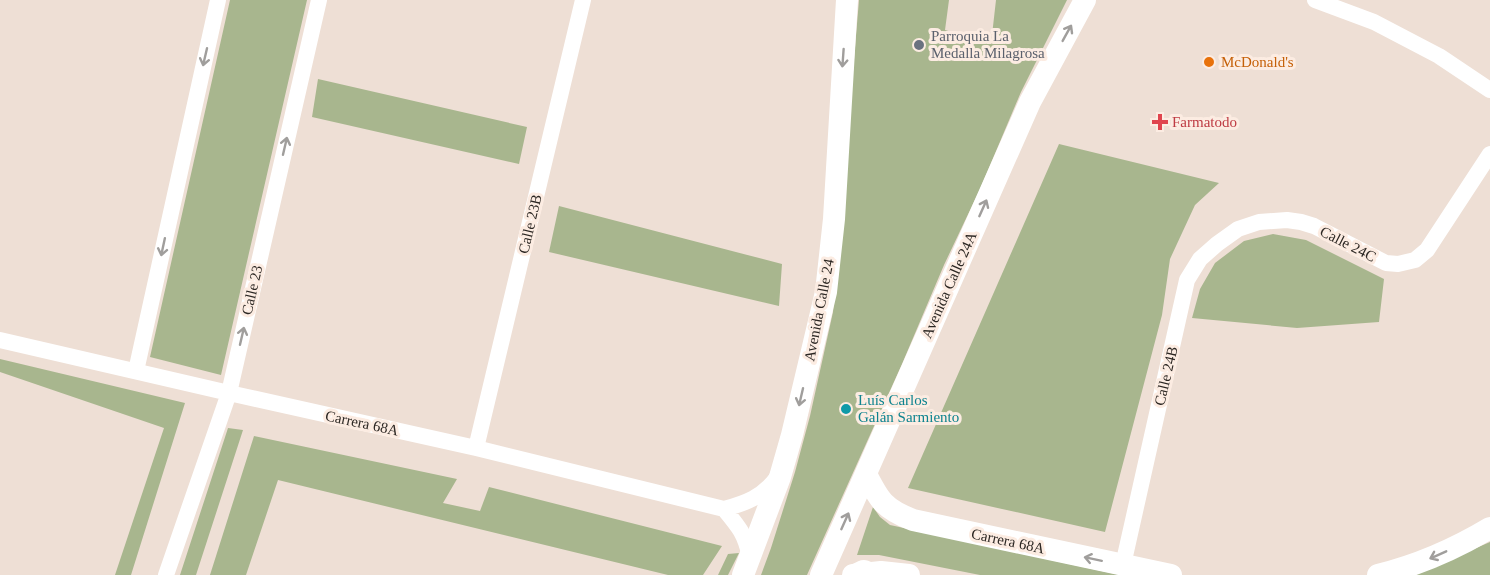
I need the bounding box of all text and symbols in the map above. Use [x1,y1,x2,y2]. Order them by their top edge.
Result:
one-way arrow [1061,25,1073,42]
place label: Parroquia La Medalla Milagrosa [931,28,1045,61]
marker: Parroquia La Medalla Milagrosa [912,38,926,52]
one-way arrow [198,47,210,66]
one-way arrow [837,48,848,68]
place label: McDonald's [1221,54,1294,70]
marker: McDonald's [1202,55,1216,69]
place label: Farmatodo [1172,114,1237,130]
marker: Farmatodo [1153,115,1167,129]
one-way arrow [280,137,292,156]
street label: Calle 23B [515,193,545,255]
one-way arrow [977,200,989,218]
street label: Calle 24C [1317,223,1379,265]
street label: Avenida Calle 24A [918,229,980,341]
one-way arrow [157,237,168,257]
street label: Avenida Calle 24 [801,257,837,363]
street label: Calle 23 [239,264,265,316]
one-way arrow [237,327,248,347]
street label: Calle 24B [1151,345,1181,407]
one-way arrow [794,387,806,406]
place label: Luís Carlos Galán Sarmiento [858,392,959,425]
marker: Luís Carlos Galán Sarmiento [839,402,853,416]
street label: Carrera 68A [324,407,400,439]
one-way arrow [840,513,851,531]
street label: Carrera 68A [970,525,1046,557]
one-way arrow [1430,550,1448,561]
one-way arrow [1084,553,1104,564]

